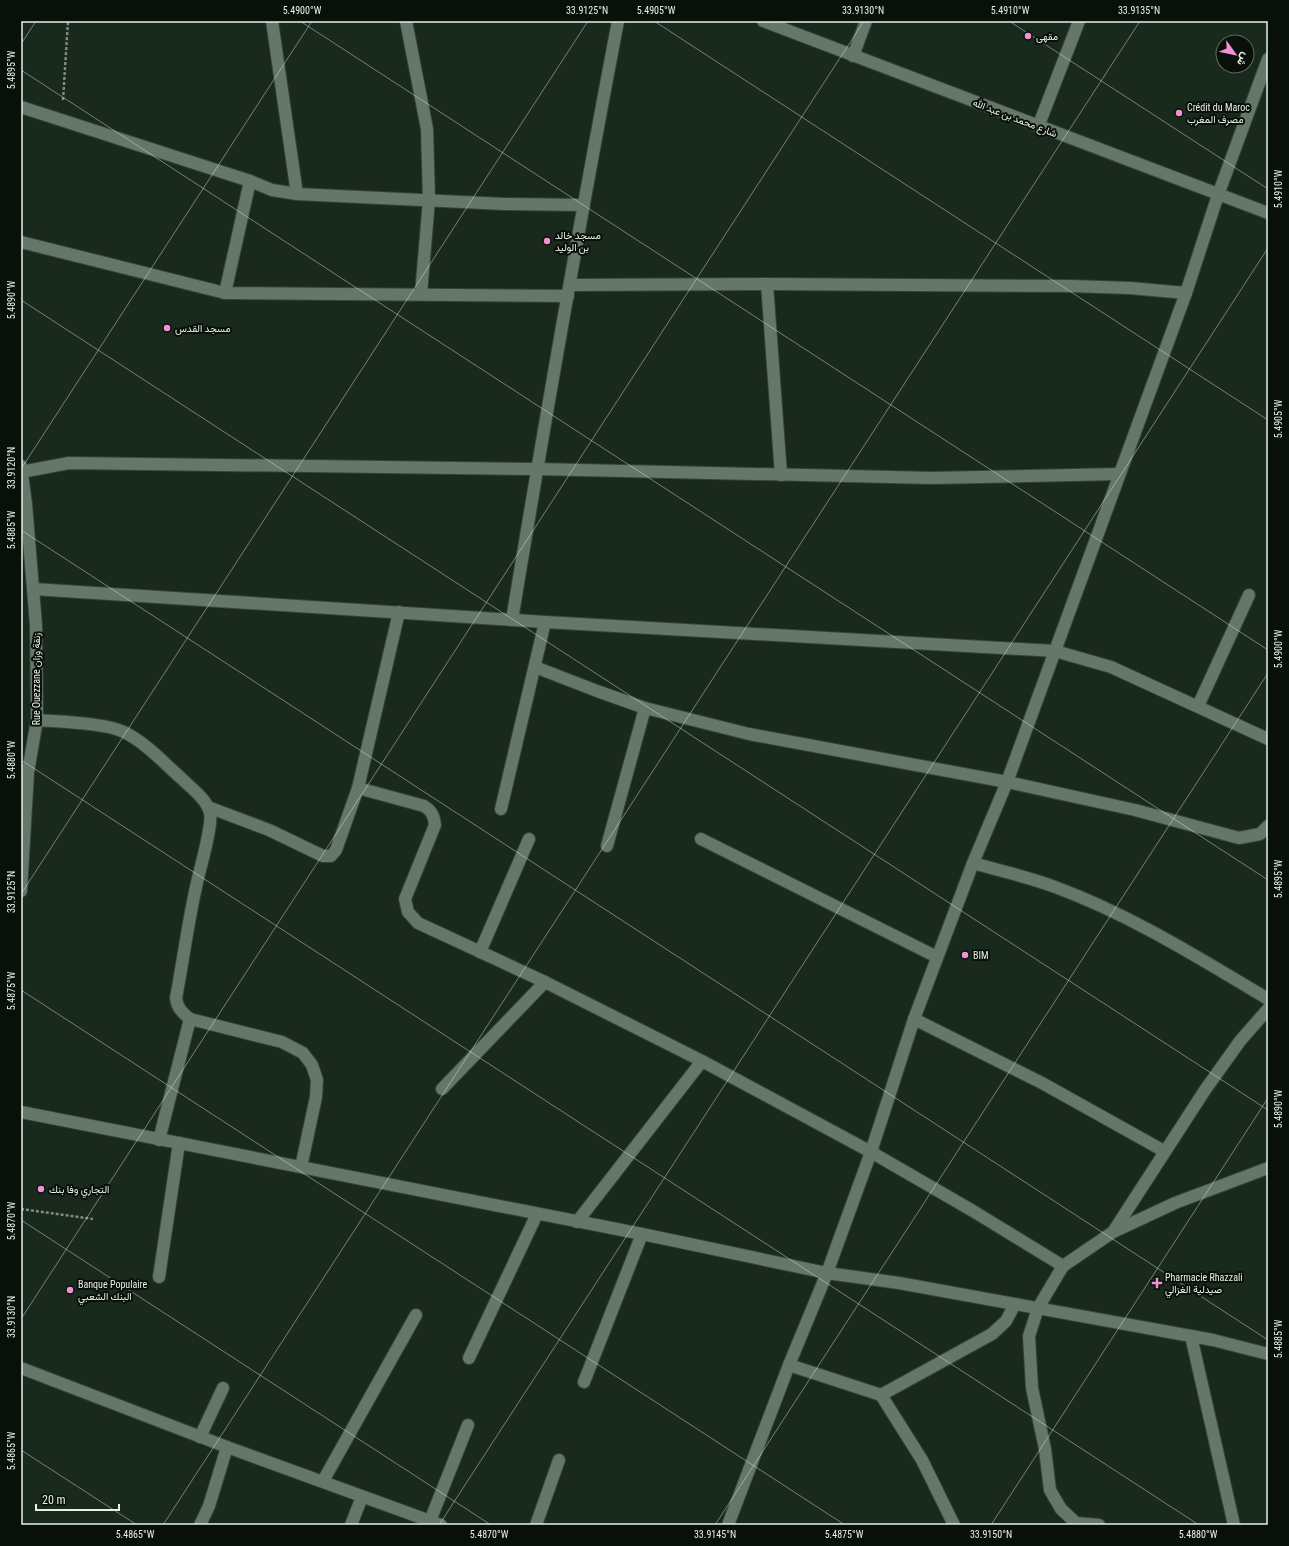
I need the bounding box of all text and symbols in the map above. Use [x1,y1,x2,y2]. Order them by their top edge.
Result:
text: 5.4900°W [283,5,322,16]
text: 33.9125°N [566,5,608,16]
text: 5.4905°W [637,5,676,16]
text: 33.9130°N [842,5,884,16]
text: 5.4910°W [991,5,1030,16]
text: 33.9135°N [1118,5,1160,16]
marker: مقهى [1023,31,1033,41]
place label: مقهى [1036,31,1058,43]
north arrow [1215,34,1255,74]
text: 5.4895°W [6,50,17,89]
text: ش [1234,50,1252,68]
street label: شارع محمد بن عبد الله [971,97,1059,140]
place label: Crédit du Maroc مصرف المغرب [1187,102,1250,126]
marker: Crédit du Maroc مصرف المغرب [1174,108,1184,118]
text: 5.4910°W [1273,169,1284,208]
place label: مسجد خالد بن الوليد [555,230,601,254]
marker: مسجد خالد بن الوليد [542,236,552,246]
text: 5.4890°W [6,280,17,319]
marker: مسجد القدس [162,323,172,333]
place label: مسجد القدس [175,323,231,335]
text: 5.4905°W [1273,399,1284,438]
text: 33.9120°N [6,447,17,489]
text: 5.4885°W [6,510,17,549]
text: 5.4900°W [1273,629,1284,668]
street label: Rue Ouezzane زنقة وزان [31,633,43,725]
text: 5.4880°W [6,740,17,779]
text: 5.4895°W [1273,859,1284,898]
text: 33.9125°N [6,871,17,913]
marker: BIM [960,950,970,960]
place label: BIM [973,950,989,961]
text: 5.4875°W [6,971,17,1010]
text: 5.4890°W [1273,1089,1284,1128]
marker: التجاري وفا بنك [36,1184,46,1194]
place label: التجاري وفا بنك [49,1184,109,1198]
text: 5.4870°W [6,1201,17,1240]
place label: Pharmacie Rhazzali صيدلية الغزالي [1165,1272,1243,1298]
marker: Pharmacie Rhazzali صيدلية الغزالي [1152,1278,1162,1288]
place label: Banque Populaire البنك الشعبي [78,1279,148,1305]
marker: Banque Populaire البنك الشعبي [65,1285,75,1295]
text: 33.9130°N [6,1296,17,1338]
text: 5.4885°W [1273,1319,1284,1358]
text: 5.4865°W [6,1431,17,1470]
scale bar [36,1486,119,1512]
text: 20 m [42,1493,66,1507]
text: 5.4865°W [116,1529,155,1540]
text: 5.4870°W [470,1529,509,1540]
text: 33.9145°N [694,1529,736,1540]
text: 5.4875°W [825,1529,864,1540]
text: 33.9150°N [970,1529,1012,1540]
text: 5.4880°W [1179,1529,1218,1540]

